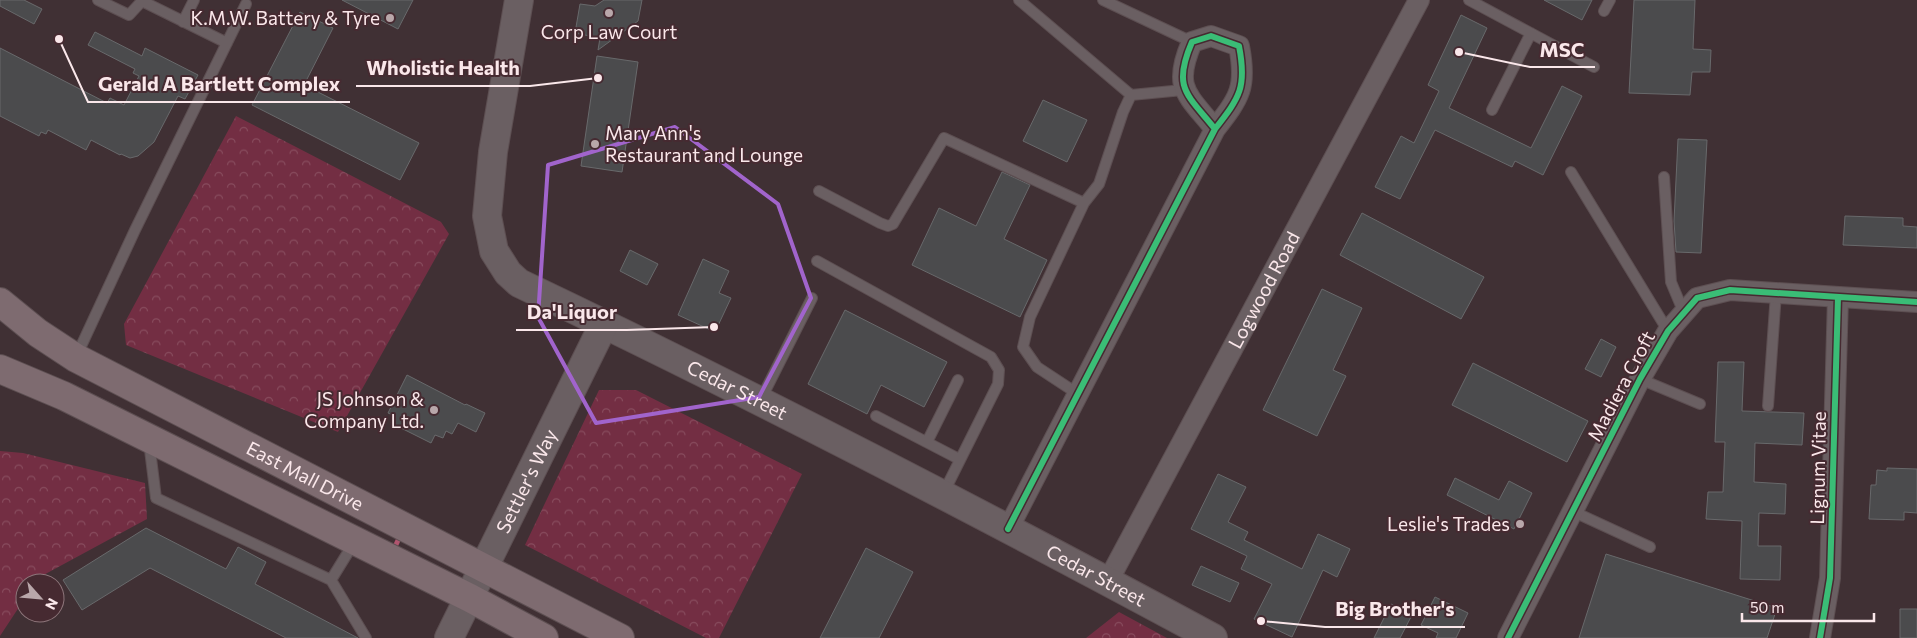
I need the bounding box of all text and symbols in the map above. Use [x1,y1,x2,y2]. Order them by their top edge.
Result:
place label: K.M.W. Battery & Tyre [190,6,380,29]
marker: Corp Law Court [603,7,615,19]
marker: K.M.W. Battery & Tyre [384,12,396,24]
place label: Corp Law Court [541,20,678,43]
callout: MSC [1530,32,1595,67]
text: MSC [1540,37,1584,61]
callout: Wholistic Health [356,51,530,86]
text: Wholistic Health [366,55,520,79]
callout: Gerald A Bartlett Complex [88,67,350,102]
text: Gerald A Bartlett Complex [98,71,341,95]
place label: Mary Ann's Restaurant and Lounge [605,121,803,166]
marker: Mary Ann's Restaurant and Lounge [589,138,601,150]
street label: Logwood Road [1223,227,1304,352]
callout: Da'Liquor [516,295,627,330]
text: Da'Liquor [527,299,617,323]
street label: Madiera Croft [1582,327,1659,445]
street label: Cedar Street [684,355,791,424]
place label: JS Johnson & Company Ltd. [304,387,424,432]
marker: JS Johnson & Company Ltd. [428,404,440,416]
street label: Lignum Vitae [1805,411,1830,525]
street label: Settler's Way [491,425,561,537]
street label: East Mall Drive [243,436,368,515]
place label: Leslie's Trades [1387,512,1510,535]
marker: Leslie's Trades [1514,518,1526,530]
street label: Cedar Street [1043,539,1150,611]
north arrow [15,573,65,623]
scale bar [1742,590,1874,622]
callout: Big Brother's [1325,592,1465,627]
text: N [42,596,62,613]
text: Big Brother's [1335,596,1455,620]
text: 50 m [1750,598,1784,616]

